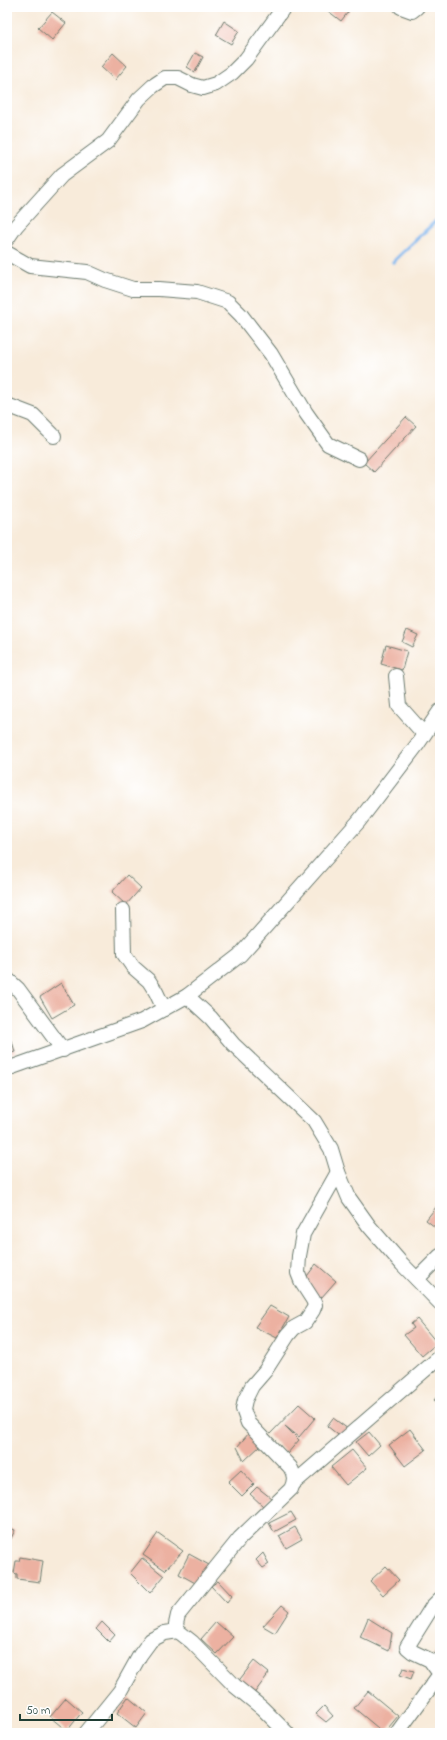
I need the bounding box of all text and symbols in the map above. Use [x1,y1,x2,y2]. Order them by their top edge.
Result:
scale bar [20,1696,112,1722]
text: 50 m [26,1702,50,1720]

